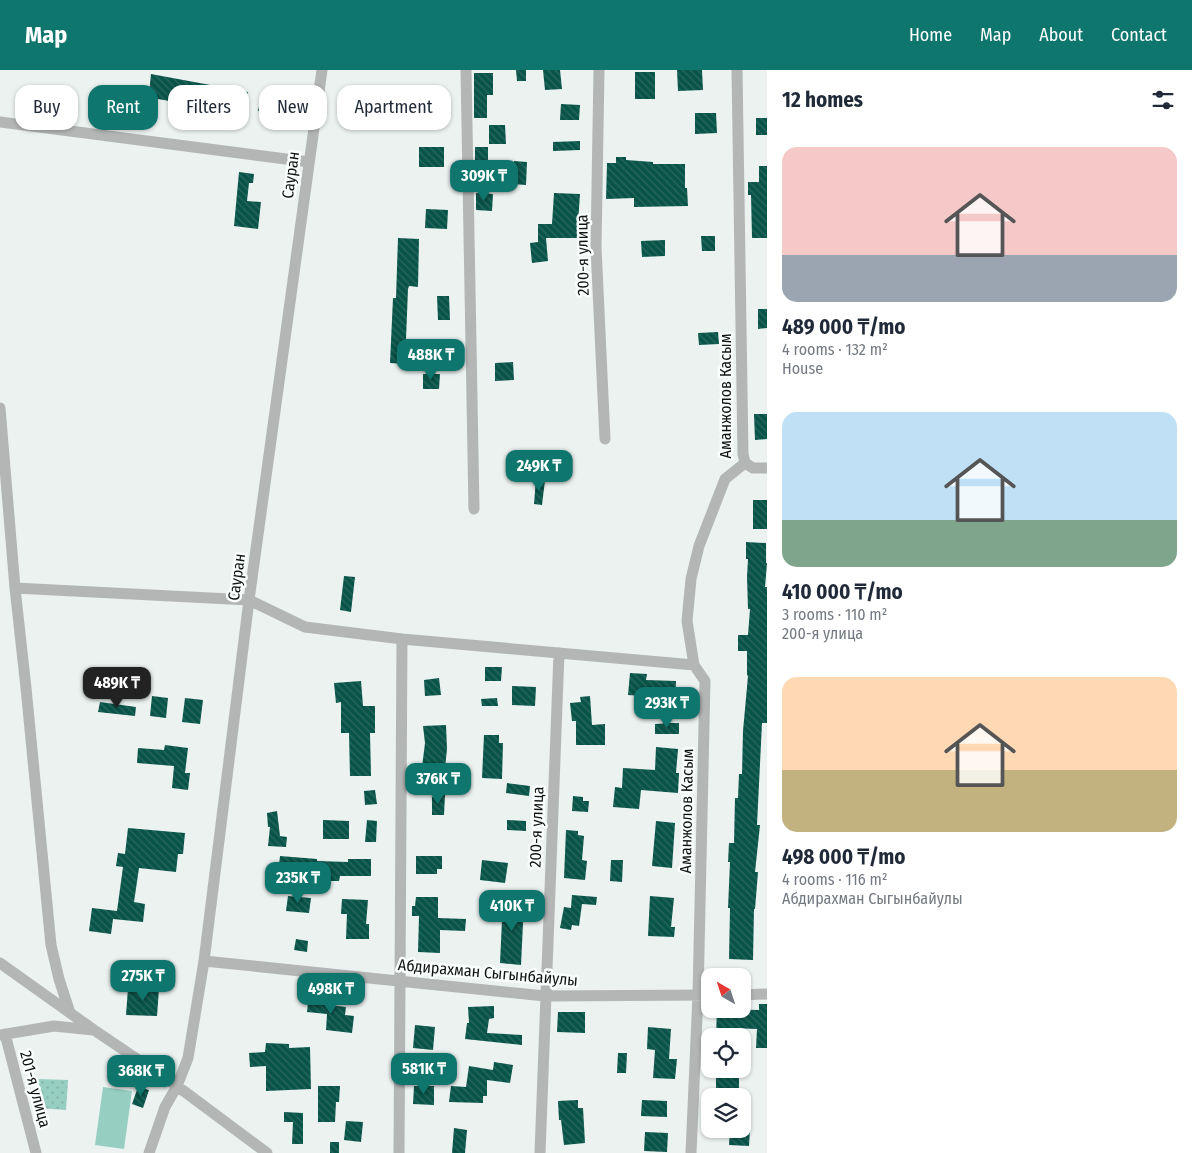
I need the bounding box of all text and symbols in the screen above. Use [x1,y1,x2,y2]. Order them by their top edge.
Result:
text: Map [25,21,67,49]
text: Home [909,24,952,46]
text: Map [980,24,1011,46]
text: About [1039,24,1083,46]
text: Contact [1111,24,1167,46]
chip: Buy [15,85,78,130]
chip: Rent [88,85,158,130]
chip: Filters [168,85,249,130]
chip: New [259,85,327,130]
chip: Apartment [337,85,451,130]
icon: filters [1149,86,1177,114]
text: 12 homes [782,87,863,113]
street label: Сауран [278,150,303,200]
pin: 309K ₸ [443,160,525,202]
text: 309K ₸ [461,166,507,185]
icon: home [935,180,1025,270]
street label: 200-я улица [572,214,593,296]
text: 489 000 ₸/mo [782,314,906,340]
street label: Аманжолов Касым [716,334,735,458]
pin: 488K ₸ [390,338,472,381]
text: 4 rooms · 132 m² [782,340,888,359]
text: 488K ₸ [408,345,454,364]
text: House [782,359,823,378]
icon: home [935,445,1025,535]
pin: 249K ₸ [498,450,580,492]
text: 249K ₸ [517,456,561,475]
street label: Сауран [224,552,249,602]
text: 410 000 ₸/mo [782,579,903,605]
text: 3 rooms · 110 m² [782,605,887,624]
text: 200-я улица [782,624,863,643]
pin: 489K ₸ [76,666,158,709]
text: 489K ₸ [94,673,140,692]
pin: 293K ₸ [626,686,708,729]
text: 293K ₸ [645,693,689,712]
icon: home [935,710,1025,800]
street label: Аманжолов Касым [676,748,697,874]
pin: 376K ₸ [397,762,479,805]
text: 376K ₸ [416,769,460,788]
street label: 200-я улица [526,786,547,868]
text: 498 000 ₸/mo [782,844,905,870]
pin: 235K ₸ [257,862,339,904]
text: 235K ₸ [276,868,320,887]
text: 4 rooms · 116 m² [782,870,888,889]
text: Абдирахман Сыгынбайулы [782,889,963,908]
pin: 410K ₸ [471,890,553,932]
text: 410K ₸ [490,896,534,915]
street label: Абдирахман Сыгынбайулы [397,955,579,990]
pin: 275K ₸ [102,960,184,1002]
text: 275K ₸ [121,966,165,985]
north arrow [701,968,751,1018]
map controls [701,968,751,1138]
pin: 498K ₸ [290,972,372,1015]
text: 498K ₸ [308,979,354,998]
button: locate [701,1028,751,1078]
street label: 201-я улица [16,1049,55,1130]
pin: 581K ₸ [383,1052,465,1095]
pin: 368K ₸ [100,1054,182,1097]
text: 581K ₸ [402,1059,446,1078]
text: 368K ₸ [118,1061,164,1080]
button: layers [701,1088,751,1138]

